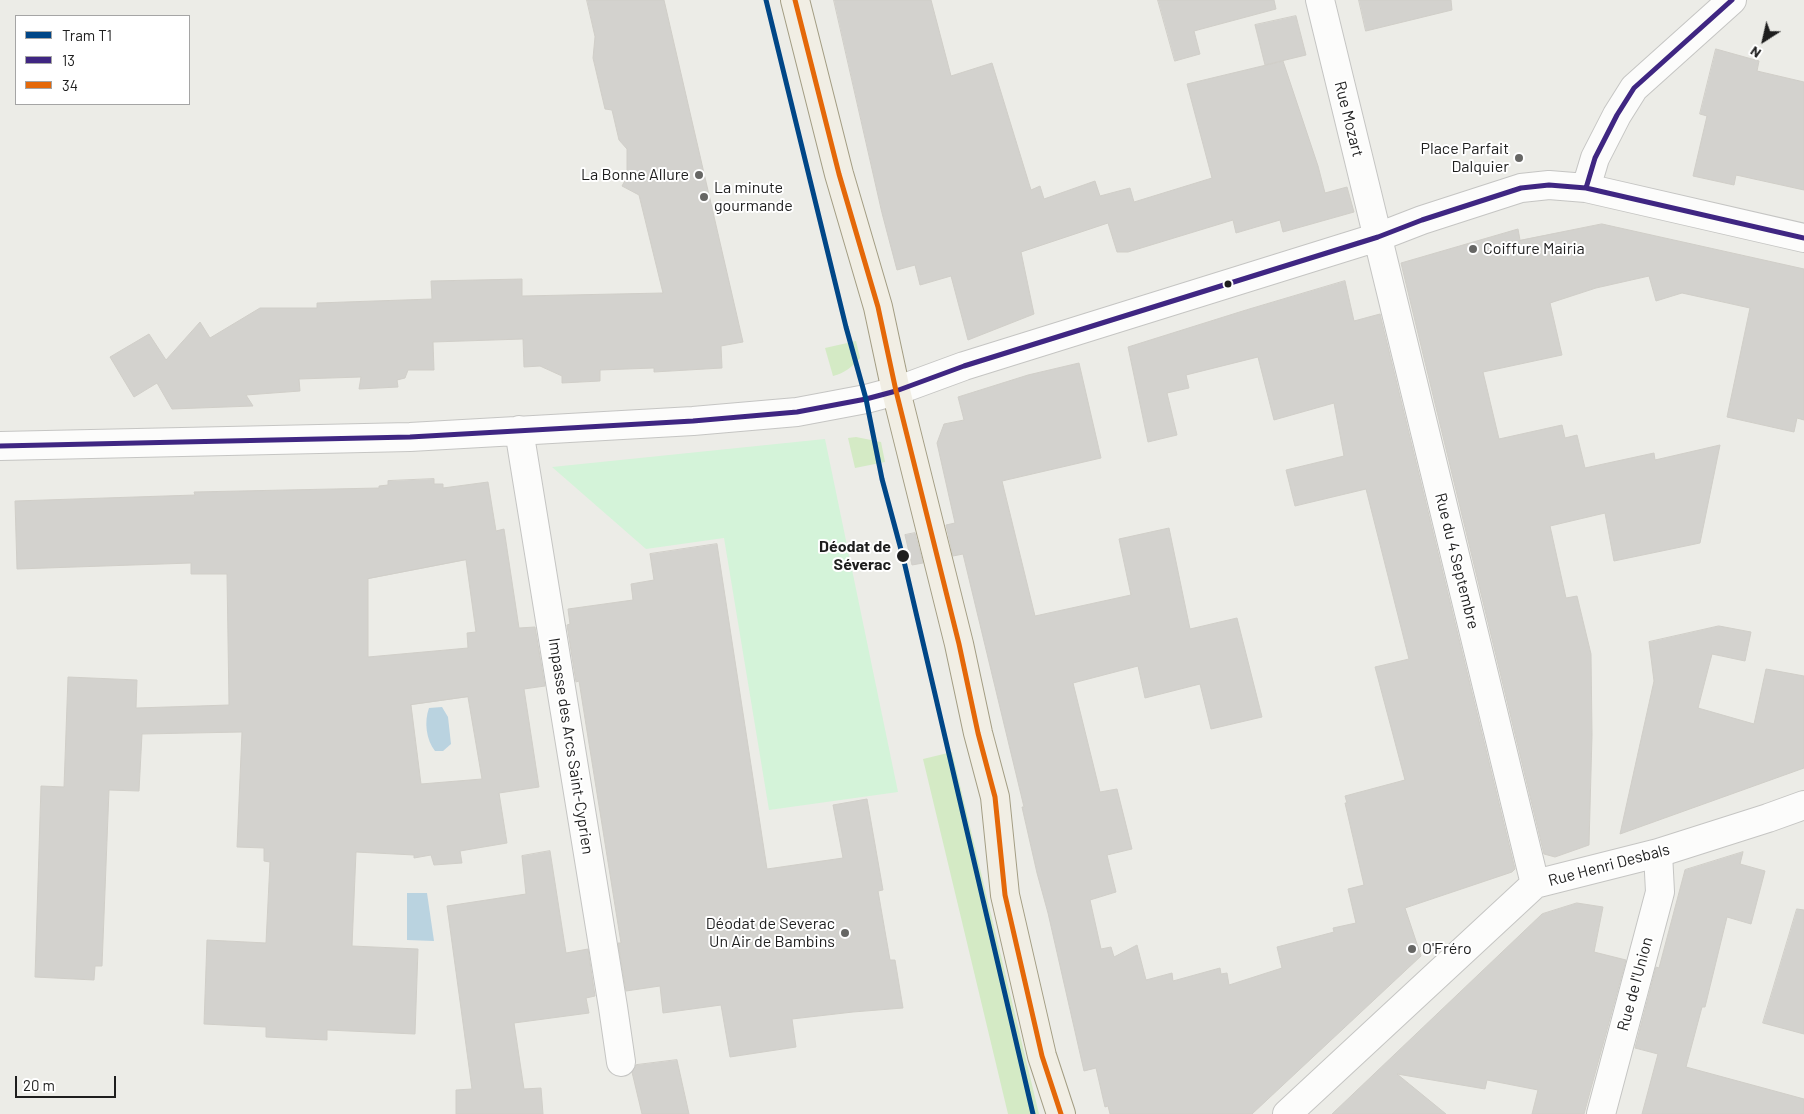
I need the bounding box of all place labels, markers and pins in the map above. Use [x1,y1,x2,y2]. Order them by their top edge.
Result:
place label: Place Parfait Dalquier [1421,139,1509,177]
marker: Place Parfait Dalquier [1513,152,1525,164]
place label: La Bonne Allure [581,165,689,185]
marker: La Bonne Allure [693,169,705,181]
place label: La minute gourmande [714,178,793,216]
marker: La minute gourmande [698,191,710,203]
place label: Coiffure Mairia [1483,239,1585,259]
marker: Coiffure Mairia [1467,243,1479,255]
unlabelled marker [1223,279,1233,289]
place label: Déodat de Séverac [819,537,891,575]
marker: Déodat de Séverac [895,548,911,564]
place label: Déodat de Severac Un Air de Bambins [706,914,835,952]
marker: Déodat de Severac Un Air de Bambins [839,927,851,939]
place label: O'Fréro [1422,939,1472,959]
marker: O'Fréro [1406,943,1418,955]

